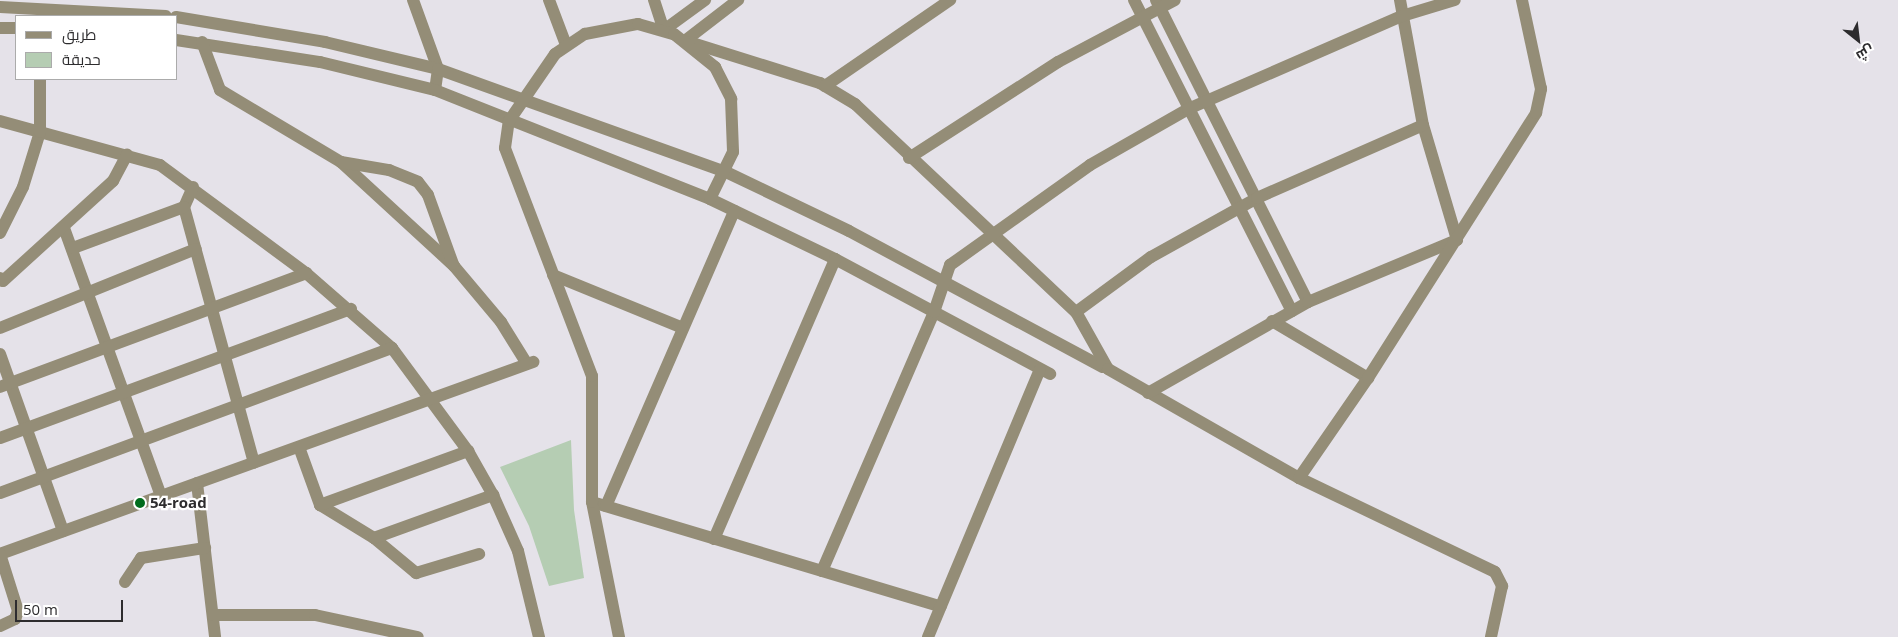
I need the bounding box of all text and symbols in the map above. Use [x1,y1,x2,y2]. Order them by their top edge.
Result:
legend [15,15,178,80]
north arrow [1833,15,1883,65]
text: طريق [62,24,96,44]
text: ش [1853,41,1878,66]
text: حديقة [62,49,101,69]
place label: 54-road [150,494,207,512]
marker: 54-road [134,497,146,509]
scale bar [18,590,125,622]
text: 50 m [23,599,58,619]

